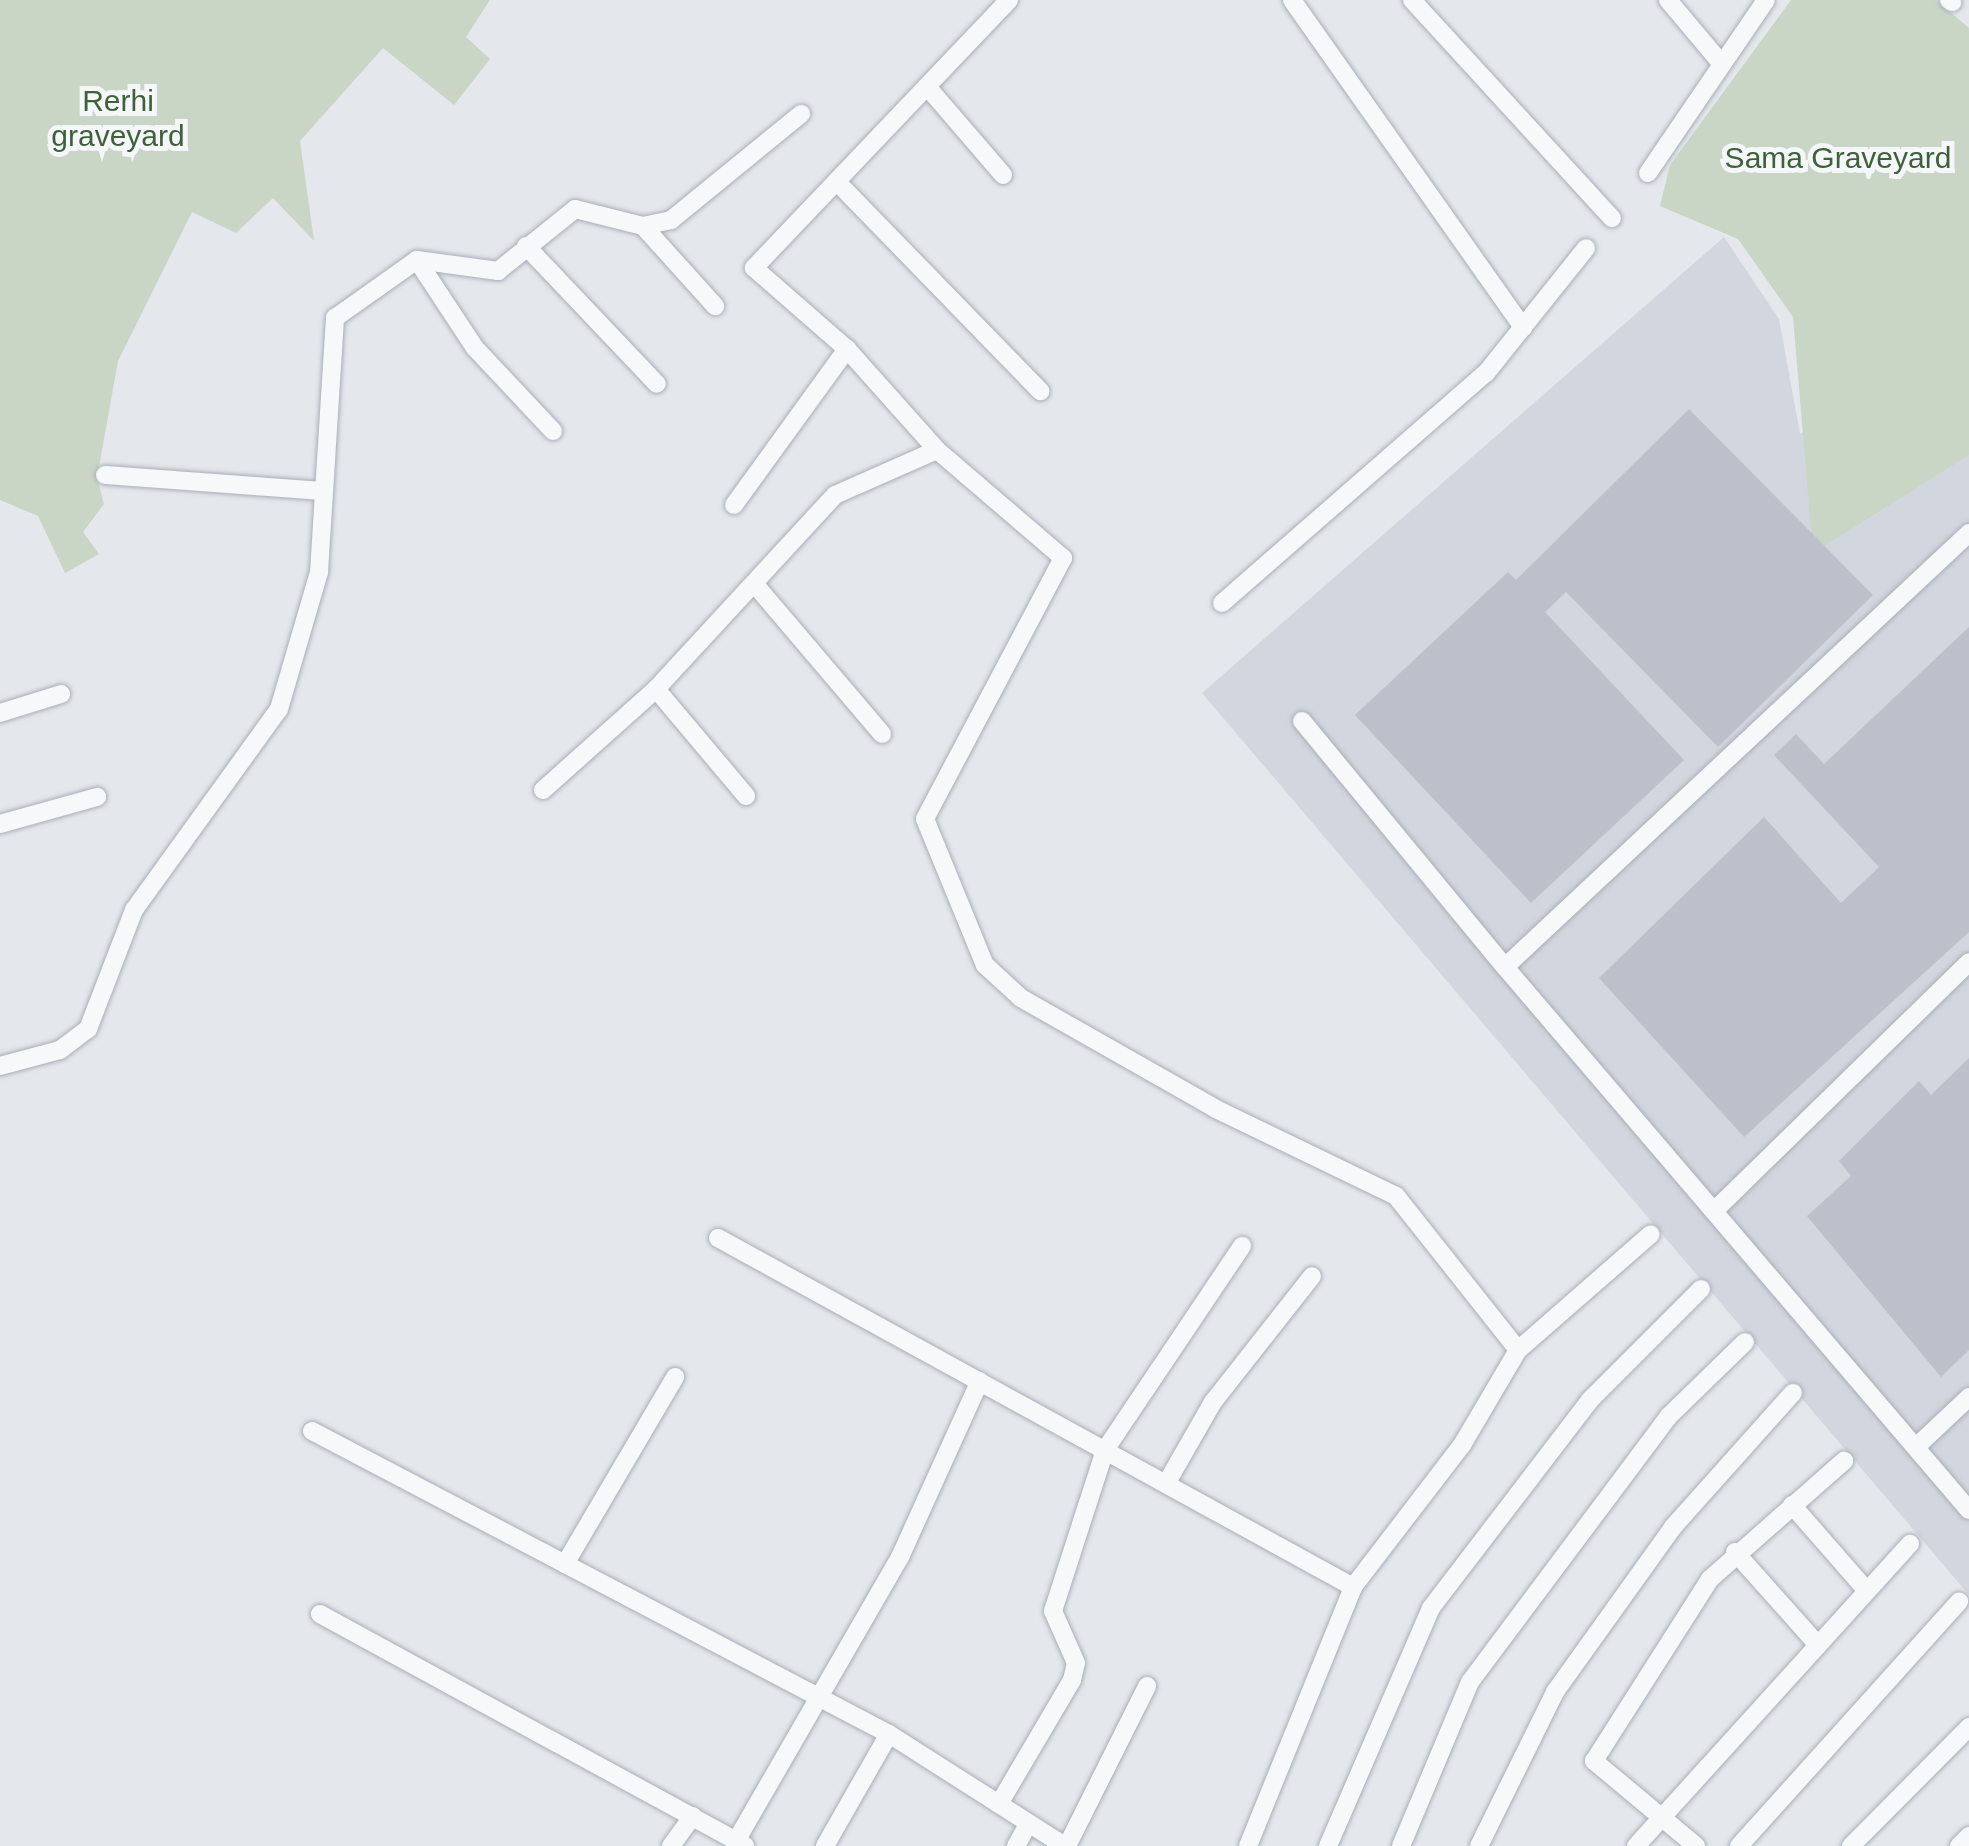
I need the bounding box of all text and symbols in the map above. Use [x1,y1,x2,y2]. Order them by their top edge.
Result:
park label: Rerhi graveyard [51,83,185,154]
park label: Sama Graveyard [1725,140,1951,176]

